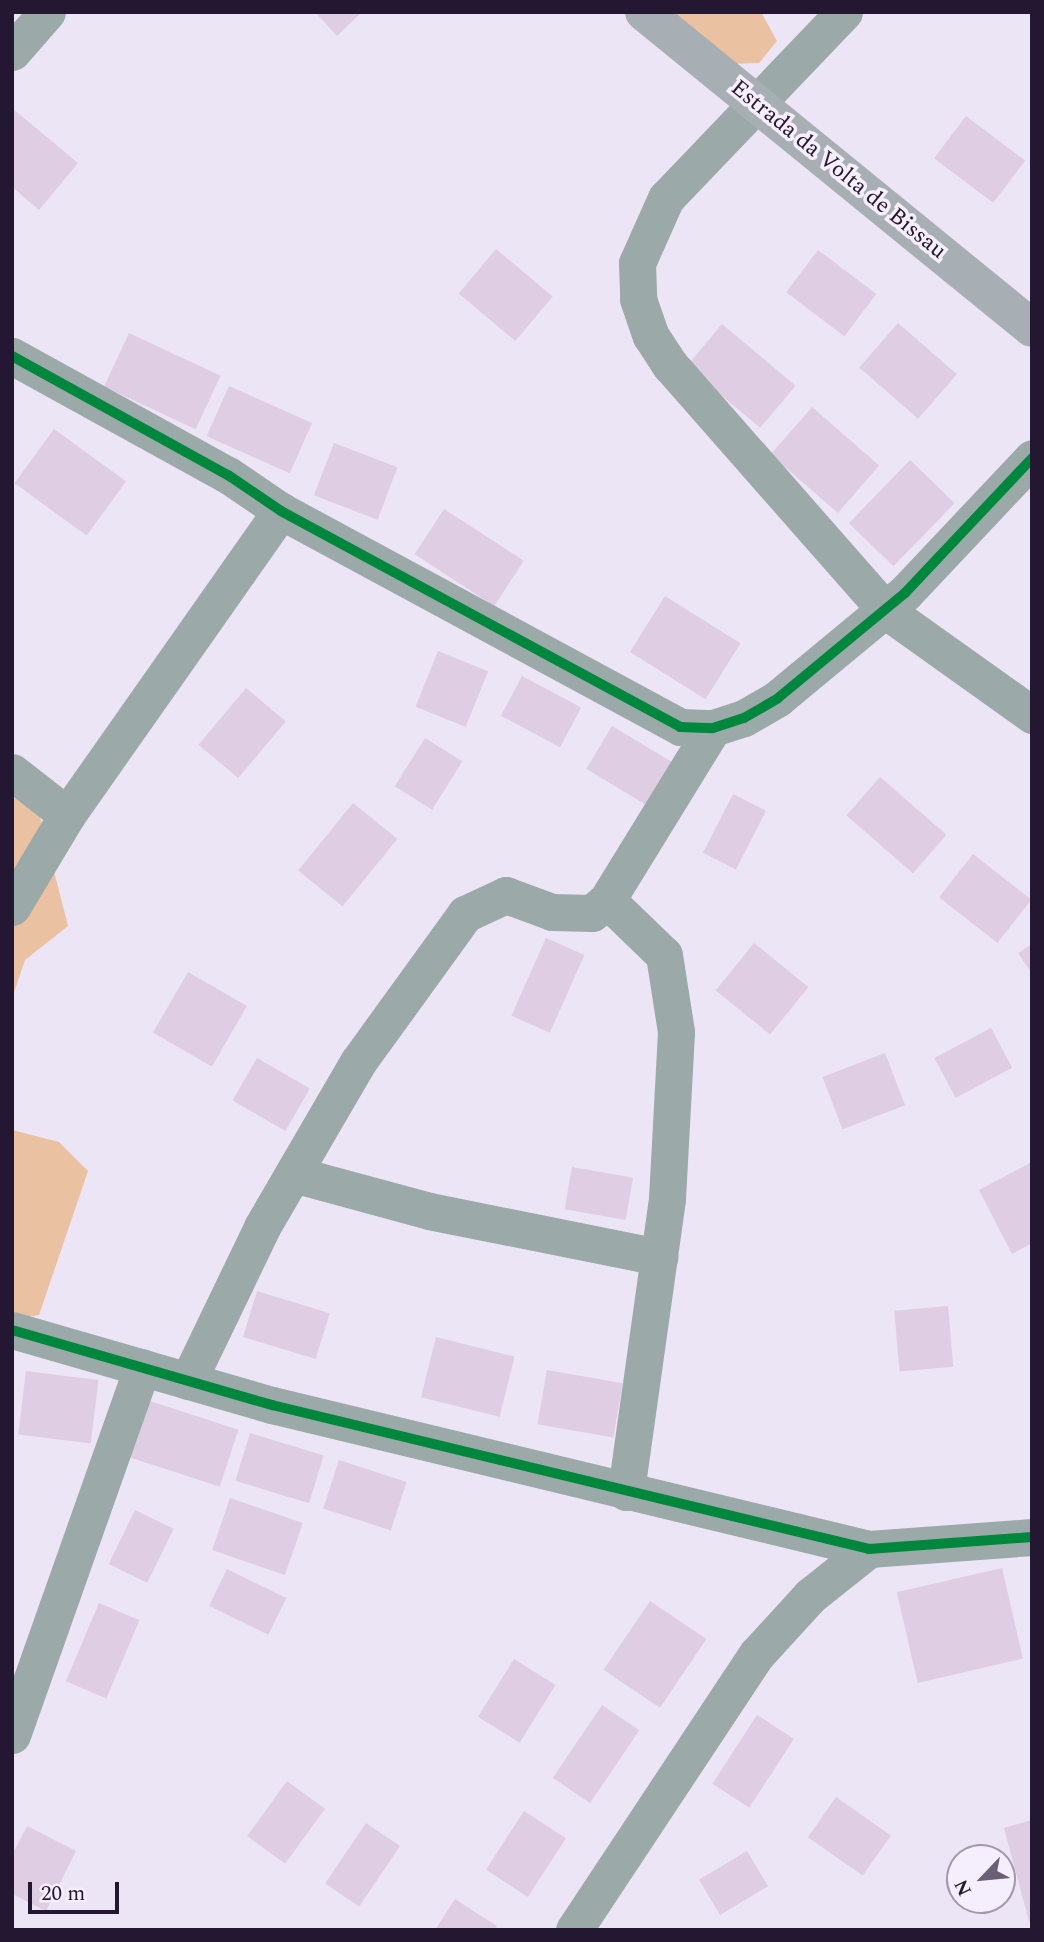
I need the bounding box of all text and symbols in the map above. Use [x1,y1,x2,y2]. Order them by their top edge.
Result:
street label: Estrada da Volta de Bissau [725,74,951,266]
north arrow [946,1844,1016,1914]
scale bar [32,1868,122,1912]
text: N [947,1874,980,1901]
text: 20 m [41,1878,85,1910]

